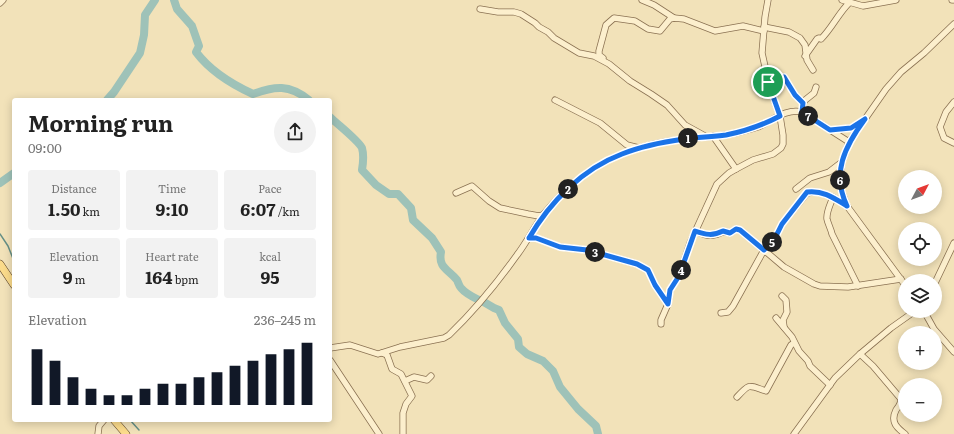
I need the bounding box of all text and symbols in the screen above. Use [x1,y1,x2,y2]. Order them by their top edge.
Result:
pin [751,65,785,99]
icon: arrive [757,71,779,93]
text: Morning run [28,106,173,139]
pin: 7 [798,106,818,126]
text: 7 [805,108,811,124]
button: share [274,111,316,153]
pin: 1 [678,128,698,148]
text: 1 [686,130,690,146]
text: 09:00 [28,138,62,157]
pin: 6 [830,170,850,190]
north arrow [898,170,942,214]
map controls [898,170,942,422]
text: 6 [837,172,843,188]
pin: 2 [558,179,578,199]
text: Distance [51,180,97,196]
text: Time [158,180,186,196]
text: Pace [258,180,282,196]
text: 2 [565,181,571,197]
text: 1.50 [48,196,80,221]
text: 9:10 [156,196,188,221]
text: 6:07 [240,196,275,221]
text: km [80,203,100,219]
text: /km [275,203,300,219]
button: locate [898,222,942,266]
pin: 5 [762,232,782,252]
text: 5 [769,234,775,250]
pin: 3 [585,242,605,262]
text: 3 [592,244,598,260]
text: Elevation [49,248,99,264]
text: Heart rate [145,248,199,264]
text: kcal [259,248,281,264]
pin: 4 [671,260,691,280]
text: 4 [678,262,684,278]
text: 9 [63,264,72,289]
text: 164 [145,264,173,289]
text: 95 [261,264,279,289]
text: m [72,271,85,287]
text: bpm [173,271,199,287]
button: layers [898,274,942,318]
text: Elevation [28,310,87,329]
text: 236–245 m [254,310,316,329]
button: + [898,326,942,370]
button: − [898,378,942,422]

